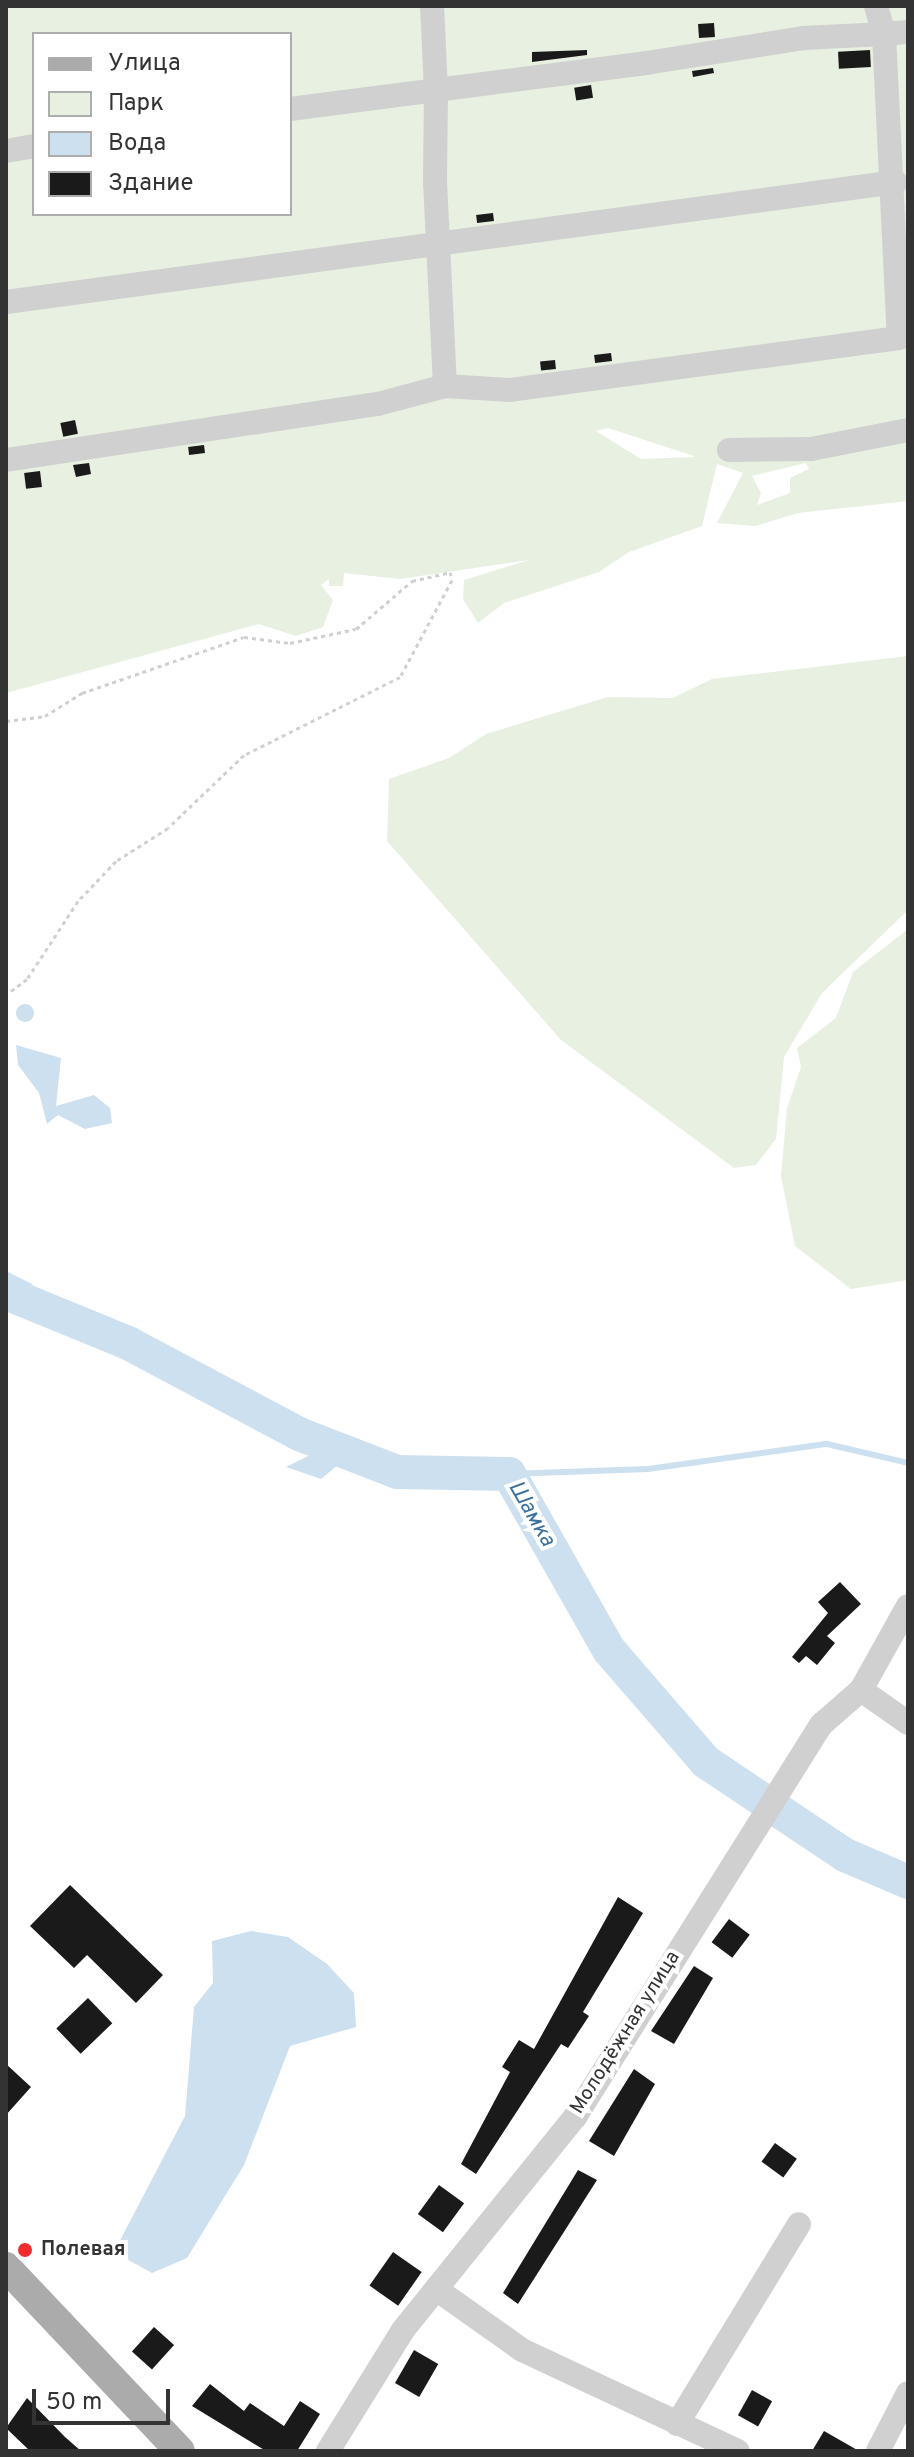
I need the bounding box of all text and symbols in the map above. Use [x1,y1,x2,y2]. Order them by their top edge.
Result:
legend [32,32,292,216]
text: Улица [108,49,181,79]
text: Парк [108,89,164,119]
text: Вода [108,129,166,159]
text: Здание [108,169,194,199]
water label: Шамка [502,1476,560,1552]
street label: Молодёжная улица [566,1947,686,2119]
place label: Полевая [41,2238,125,2262]
marker: Полевая [16,2241,34,2259]
scale bar [36,2373,174,2423]
text: 50 m [46,2388,102,2418]

